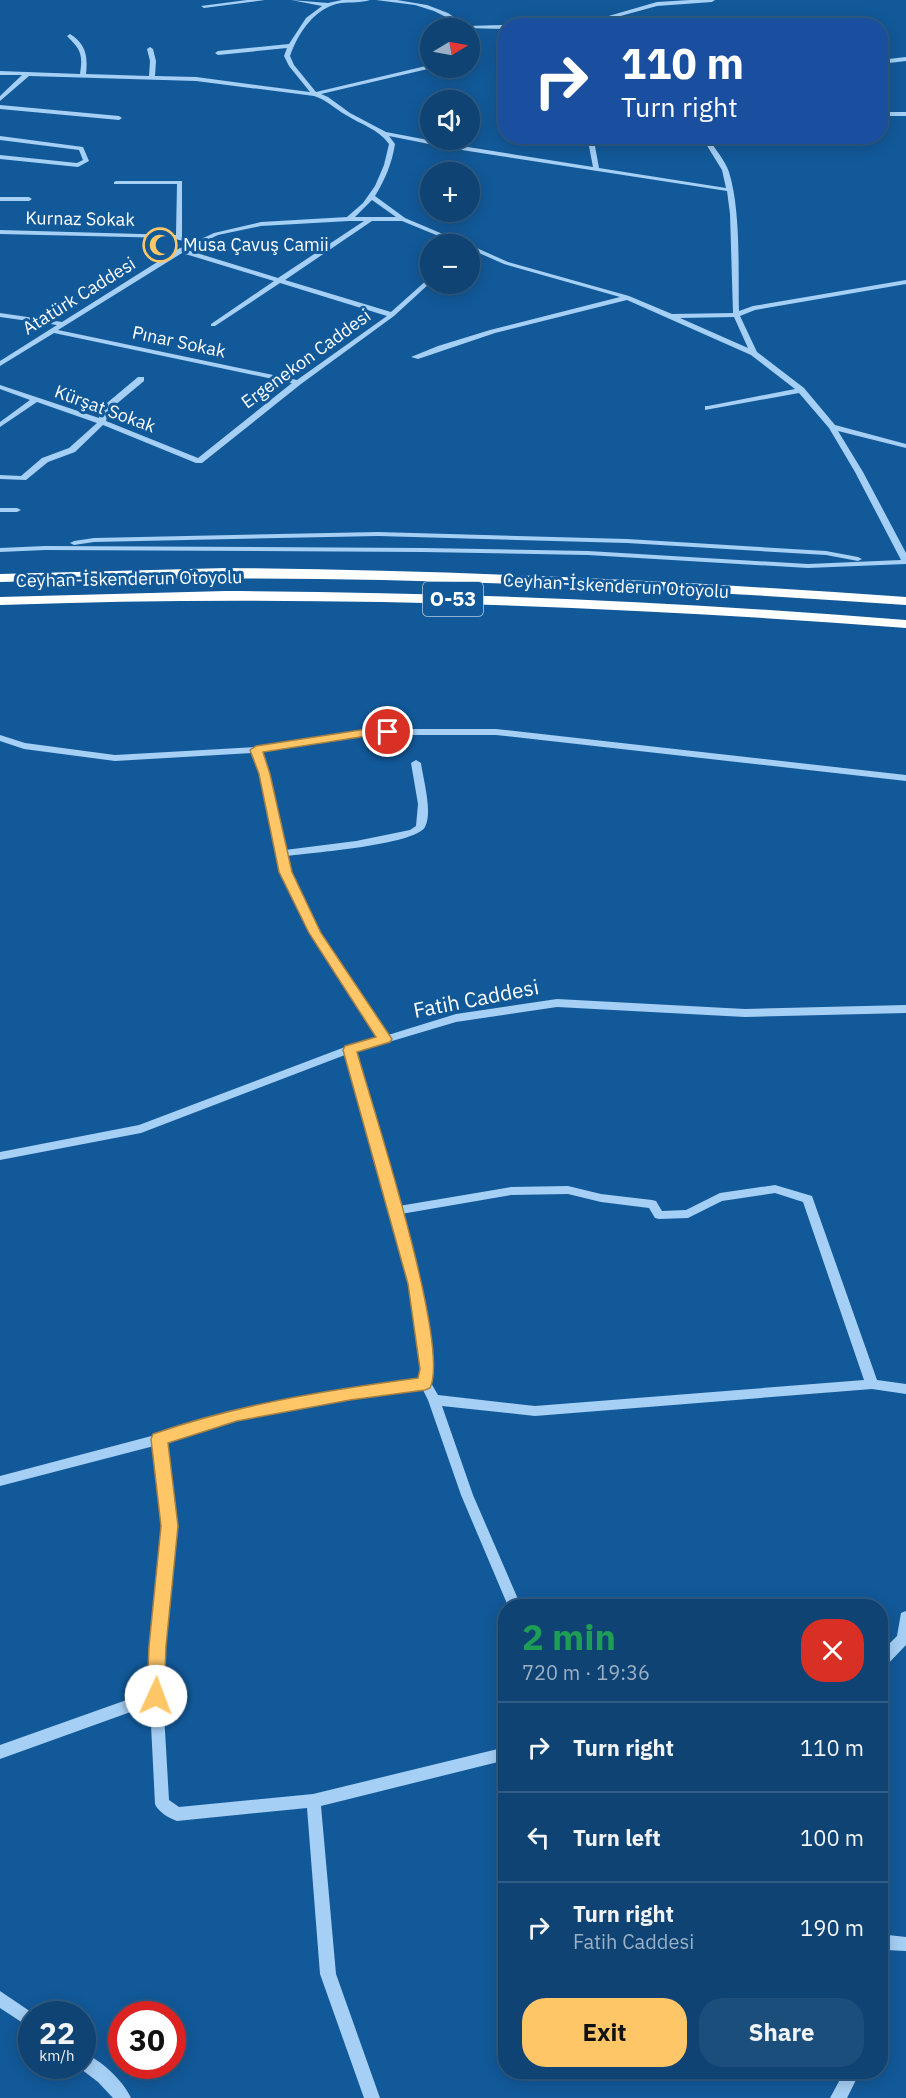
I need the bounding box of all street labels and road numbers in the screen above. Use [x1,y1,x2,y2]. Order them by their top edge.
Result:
street label: Kurnaz Sokak [25,206,135,231]
street label: Atatürk Caddesi [18,252,140,340]
street label: Ergenekon Caddesi [236,304,375,413]
street label: Pınar Sokak [130,320,228,363]
street label: Kürşat Sokak [51,380,159,438]
street label: Ceyhan-İskenderun Otoyolu [16,565,242,592]
street label: Ceyhan-İskenderun Otoyolu [502,568,730,603]
road number: O-53 [423,582,483,616]
street label: Fatih Caddesi [411,972,541,1024]

